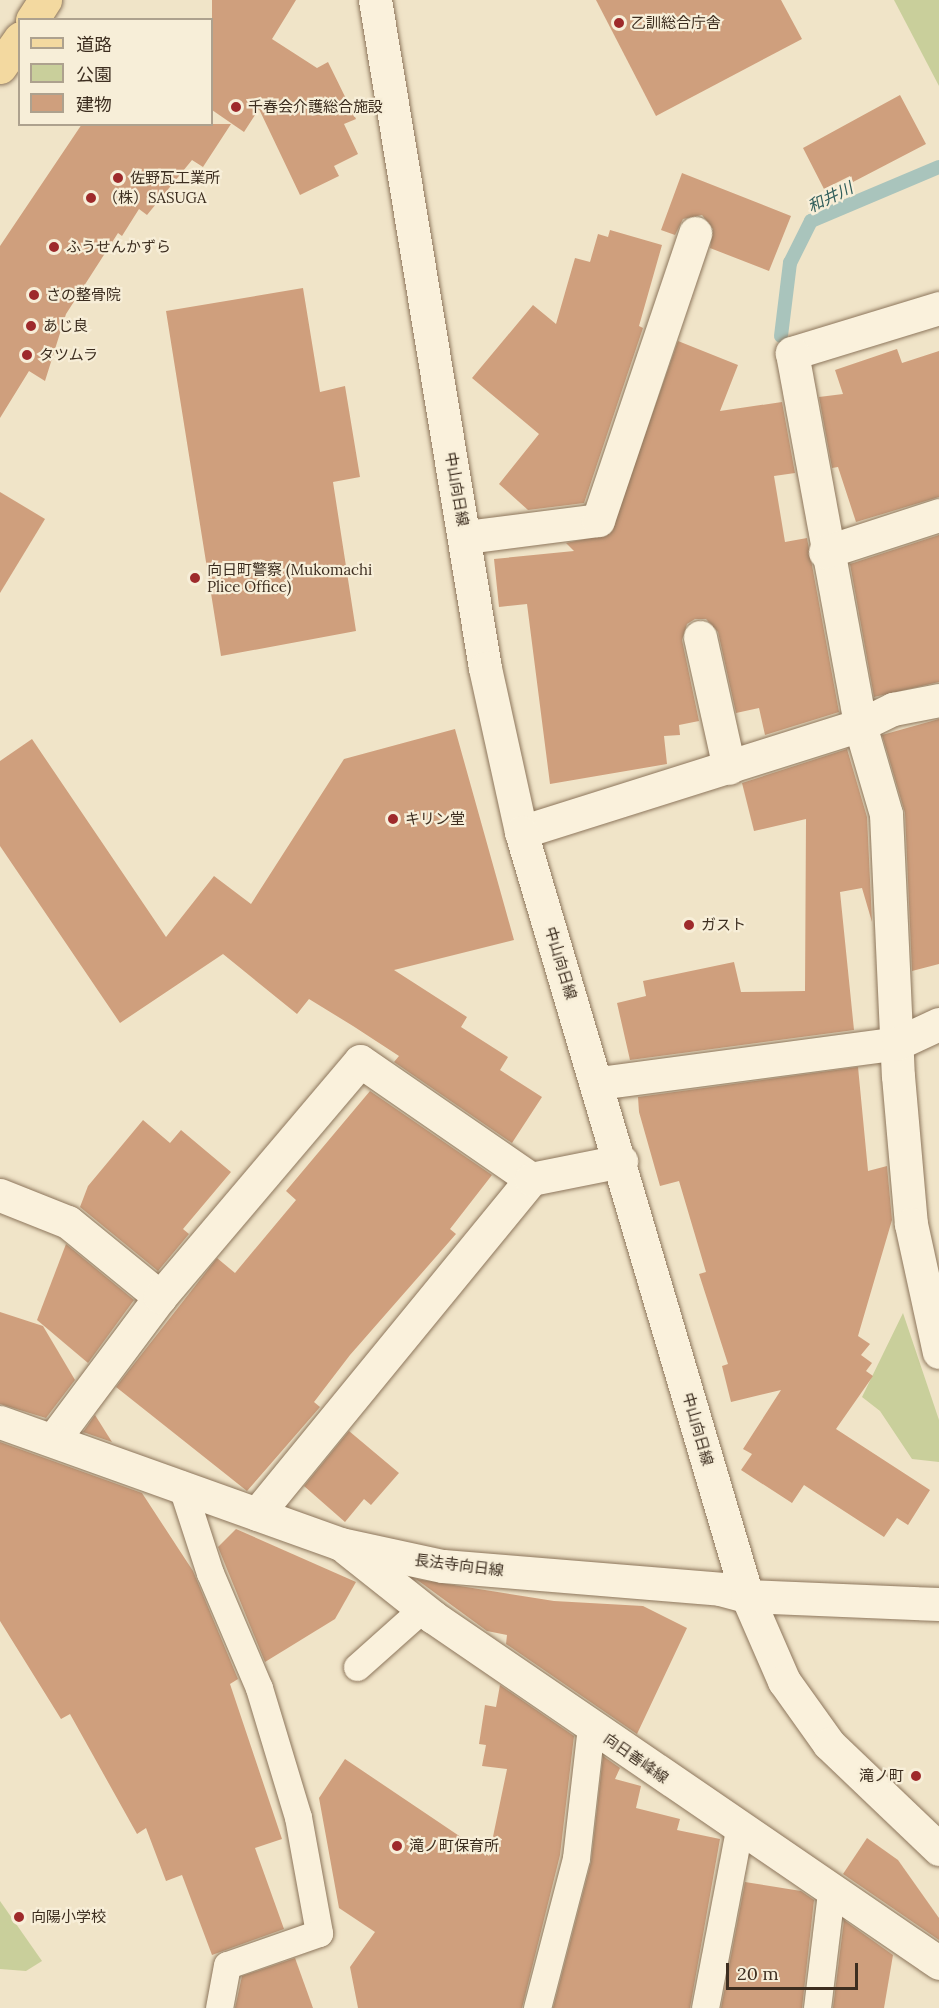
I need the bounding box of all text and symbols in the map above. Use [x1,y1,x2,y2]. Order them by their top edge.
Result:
place label: 乙訓総合庁舎 [631,14,721,32]
marker: 乙訓総合庁舎 [612,16,626,30]
legend [18,18,213,126]
text: 道路 [76,33,112,56]
text: 公園 [76,63,112,86]
text: 建物 [76,93,112,116]
place label: 千春会介護総合施設 [248,98,383,116]
marker: 千春会介護総合施設 [229,100,243,114]
place label: 佐野瓦工業所 [130,169,220,187]
marker: 佐野瓦工業所 [111,171,125,185]
water label: 和井川 [804,178,856,216]
place label: （株）SASUGA [103,189,206,207]
marker: （株）SASUGA [84,191,98,205]
place label: ふうせんかずら [66,238,171,256]
marker: ふうせんかずら [47,240,61,254]
place label: さの整骨院 [46,286,121,304]
marker: さの整骨院 [27,288,41,302]
place label: あじ良 [43,317,88,335]
marker: あじ良 [24,319,38,333]
place label: タツムラ [39,346,99,364]
marker: タツムラ [20,348,34,362]
street label: 中山向日線 [442,451,472,527]
place label: 向日町警察 (Mukomachi Plice Office) [207,560,372,595]
marker: 向日町警察 (Mukomachi Plice Office) [188,571,202,585]
place label: キリン堂 [405,810,465,828]
marker: キリン堂 [386,812,400,826]
place label: ガスト [701,916,746,934]
marker: ガスト [682,918,696,932]
street label: 中山向日線 [541,925,581,1001]
street label: 中山向日線 [679,1390,717,1468]
street label: 長法寺向日線 [413,1551,505,1579]
street label: 向日善峰線 [600,1729,672,1787]
place label: 滝ノ町 [859,1767,904,1785]
marker: 滝ノ町 [909,1769,923,1783]
place label: 滝ノ町保育所 [409,1837,499,1855]
marker: 滝ノ町保育所 [390,1839,404,1853]
place label: 向陽小学校 [31,1908,106,1926]
marker: 向陽小学校 [12,1910,26,1924]
scale bar [729,1951,861,1989]
text: 20 m [737,1962,779,1985]

